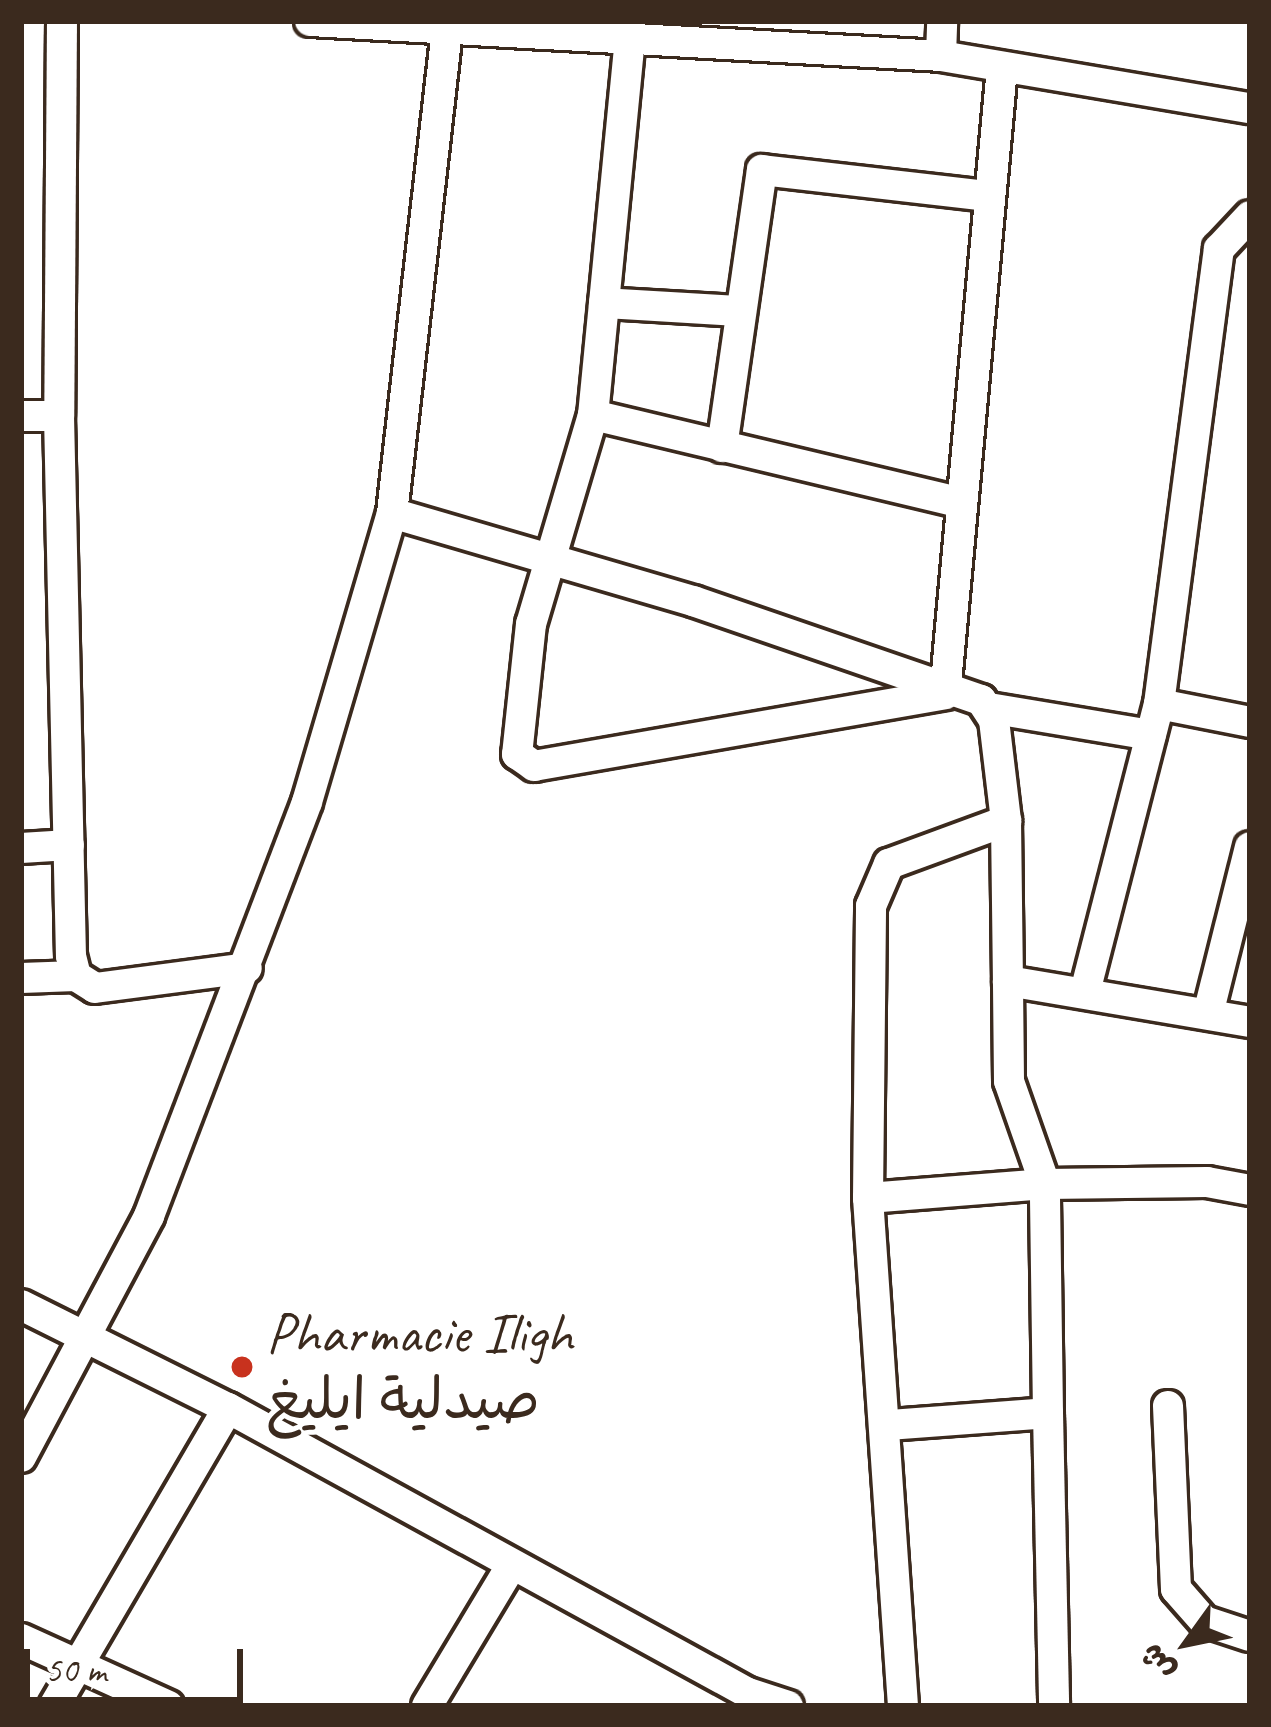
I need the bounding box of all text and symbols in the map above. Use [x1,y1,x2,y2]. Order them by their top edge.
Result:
place label: Pharmacie Iligh صيدلية ايليغ [266,1300,573,1434]
marker: Pharmacie Iligh صيدلية ايليغ [229,1354,255,1380]
north arrow [1127,1583,1247,1703]
scale bar [30,1625,249,1699]
text: ش [1129,1636,1184,1689]
text: 50 m [45,1647,106,1693]

